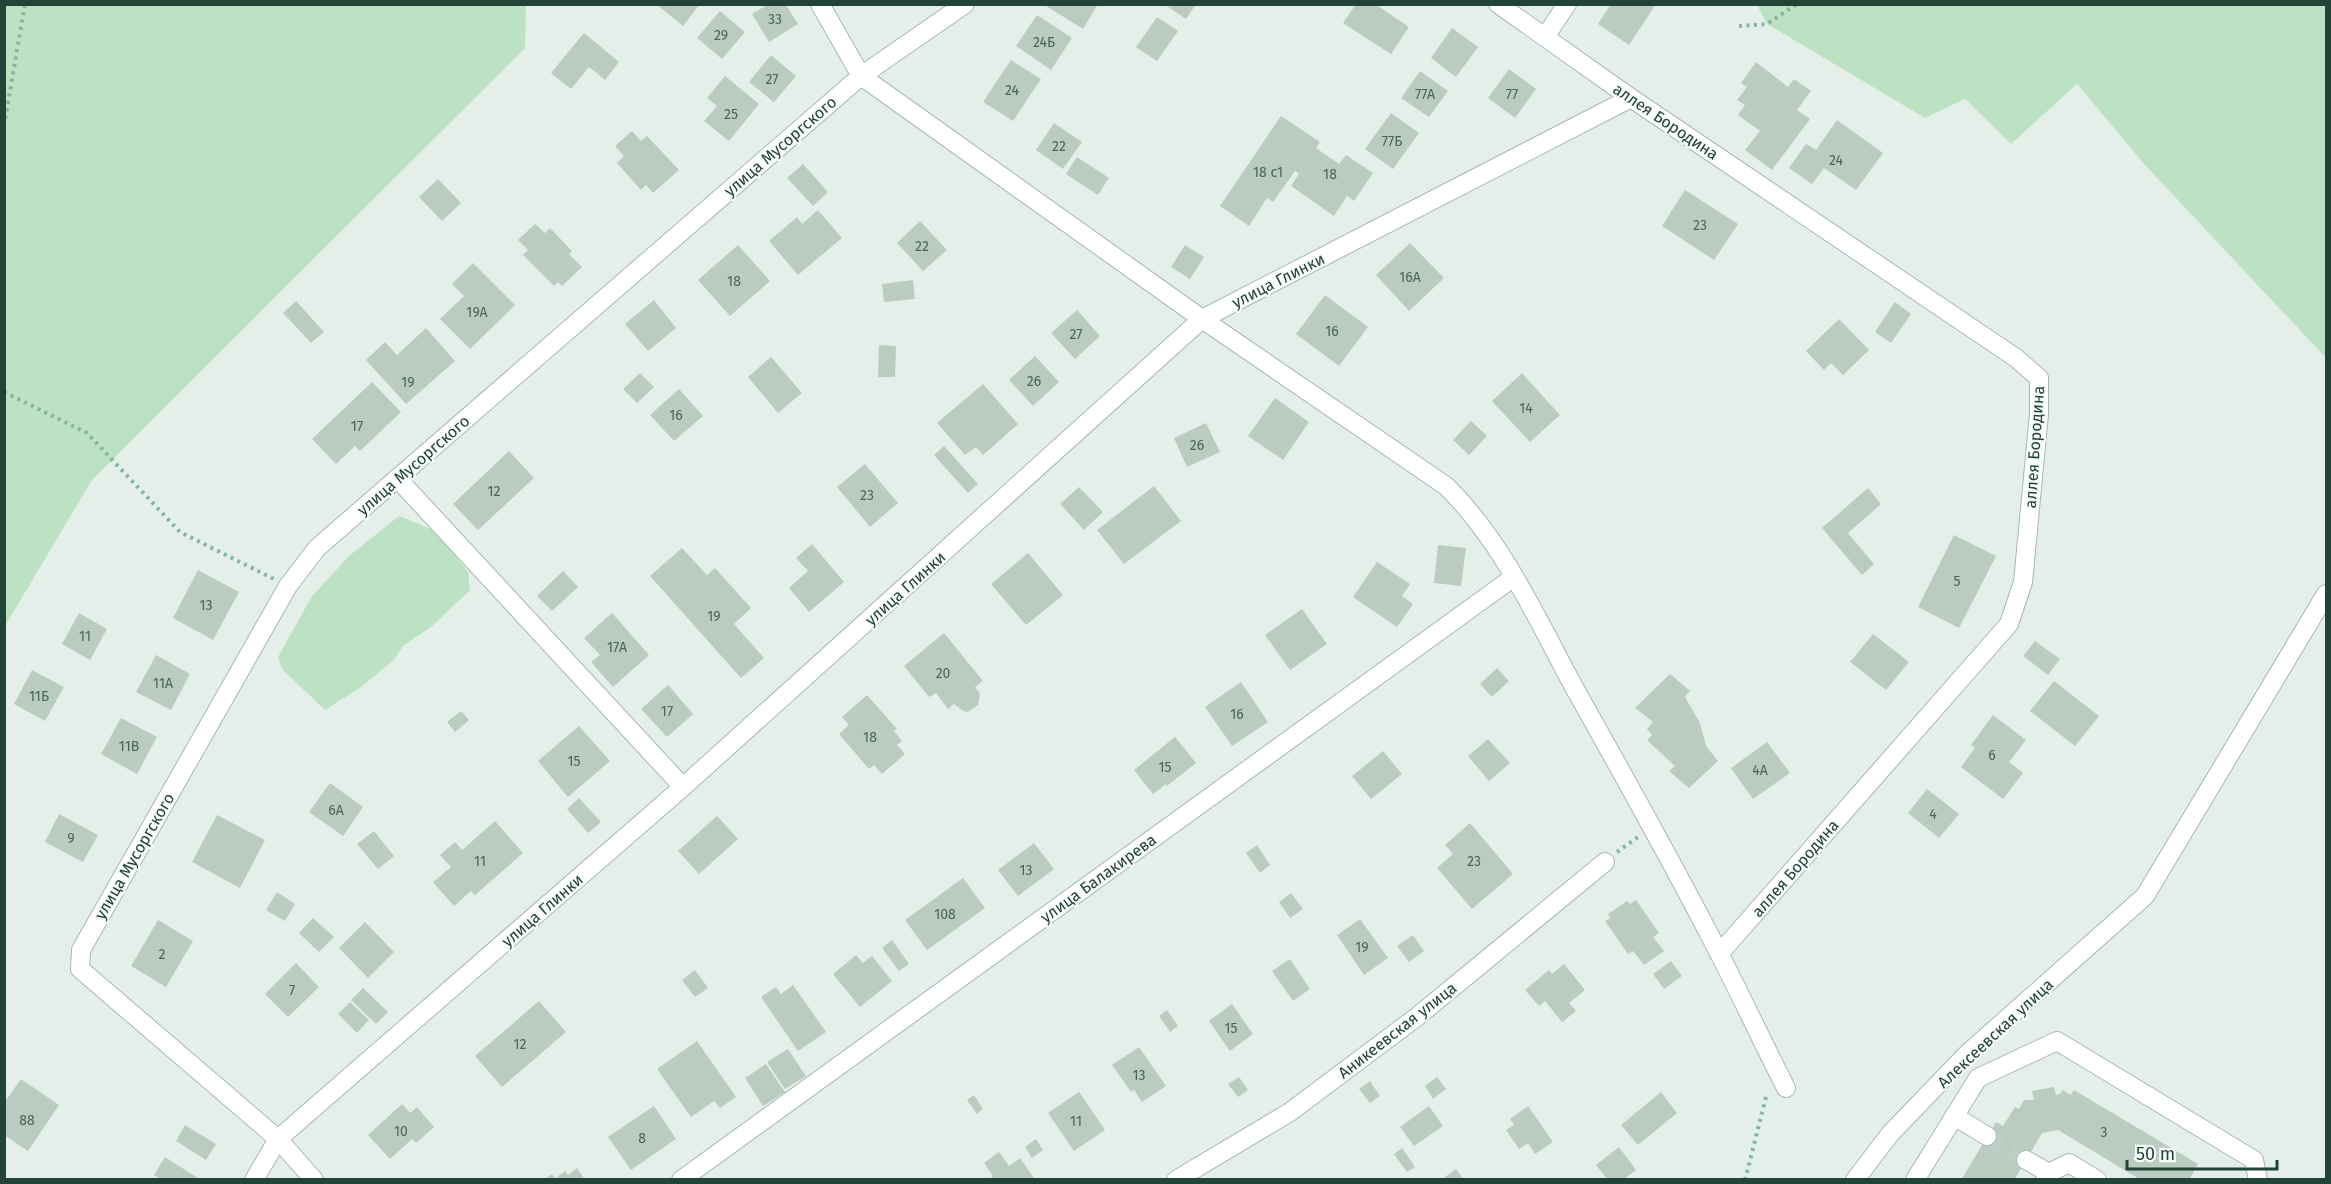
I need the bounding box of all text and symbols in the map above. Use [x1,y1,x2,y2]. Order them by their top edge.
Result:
house number: 33 [768,11,782,28]
house number: 29 [714,27,728,44]
house number: 24Б [1033,34,1055,51]
house number: 27 [765,71,779,88]
street label: аллея Бородина [1610,79,1722,164]
house number: 24 [1005,82,1020,99]
house number: 77А [1415,86,1435,103]
house number: 77 [1506,86,1518,103]
street label: улица Мусоргского [720,92,840,200]
house number: 25 [724,106,738,123]
house number: 77Б [1382,133,1402,150]
house number: 22 [1052,138,1066,155]
house number: 24 [1829,152,1844,169]
house number: 18 с1 [1253,164,1283,181]
house number: 18 [1323,166,1337,183]
house number: 23 [1693,217,1707,234]
house number: 22 [915,238,929,255]
street label: улица Глинки [1229,249,1328,312]
house number: 16А [1399,269,1421,286]
house number: 18 [727,273,741,290]
house number: 19А [466,304,488,321]
house number: 16 [1325,323,1339,340]
house number: 27 [1069,326,1083,343]
house number: 26 [1027,373,1041,390]
house number: 19 [401,374,415,391]
street label: аллея Бородина [2021,385,2048,509]
house number: 14 [1519,400,1533,417]
house number: 16 [669,407,683,424]
street label: улица Мусоргского [353,411,473,519]
house number: 17 [351,418,363,435]
house number: 26 [1190,437,1204,454]
house number: 12 [488,483,501,500]
house number: 23 [860,487,874,504]
street label: улица Глинки [861,547,949,629]
house number: 5 [1953,573,1961,590]
house number: 13 [199,597,213,614]
house number: 19 [707,608,721,625]
house number: 11 [79,628,91,645]
house number: 17А [607,639,627,656]
house number: 20 [936,665,951,682]
house number: 11А [153,675,173,692]
house number: 11Б [29,688,49,705]
house number: 17 [661,703,673,720]
house number: 16 [1230,706,1244,723]
house number: 18 [863,729,877,746]
house number: 11В [119,738,139,755]
house number: 6 [1988,747,1996,764]
house number: 15 [567,753,581,770]
house number: 15 [1158,759,1172,776]
house number: 4А [1752,762,1768,779]
street label: улица Мусоргского [91,790,178,923]
house number: 6А [328,802,344,819]
house number: 4 [1929,806,1937,823]
street label: аллея Бородина [1748,816,1843,921]
house number: 9 [67,830,75,847]
street label: улица Балакирева [1037,830,1160,927]
house number: 11 [474,853,486,870]
house number: 23 [1467,853,1481,870]
house number: 13 [1019,862,1033,879]
street label: улица Глинки [498,870,587,951]
house number: 108 [934,906,956,923]
house number: 19 [1355,939,1369,956]
house number: 2 [159,946,166,963]
street label: Алексеевская улица [1934,975,2057,1092]
street label: Аникеевская улица [1334,978,1460,1082]
house number: 7 [289,982,295,999]
house number: 15 [1224,1020,1238,1037]
house number: 12 [514,1036,527,1053]
house number: 13 [1132,1067,1146,1084]
house number: 88 [19,1112,35,1129]
house number: 11 [1070,1113,1082,1130]
house number: 10 [394,1123,408,1140]
house number: 3 [2101,1124,2108,1141]
house number: 8 [638,1130,646,1147]
scale bar [2127,1133,2277,1171]
text: 50 m [2136,1143,2175,1165]

